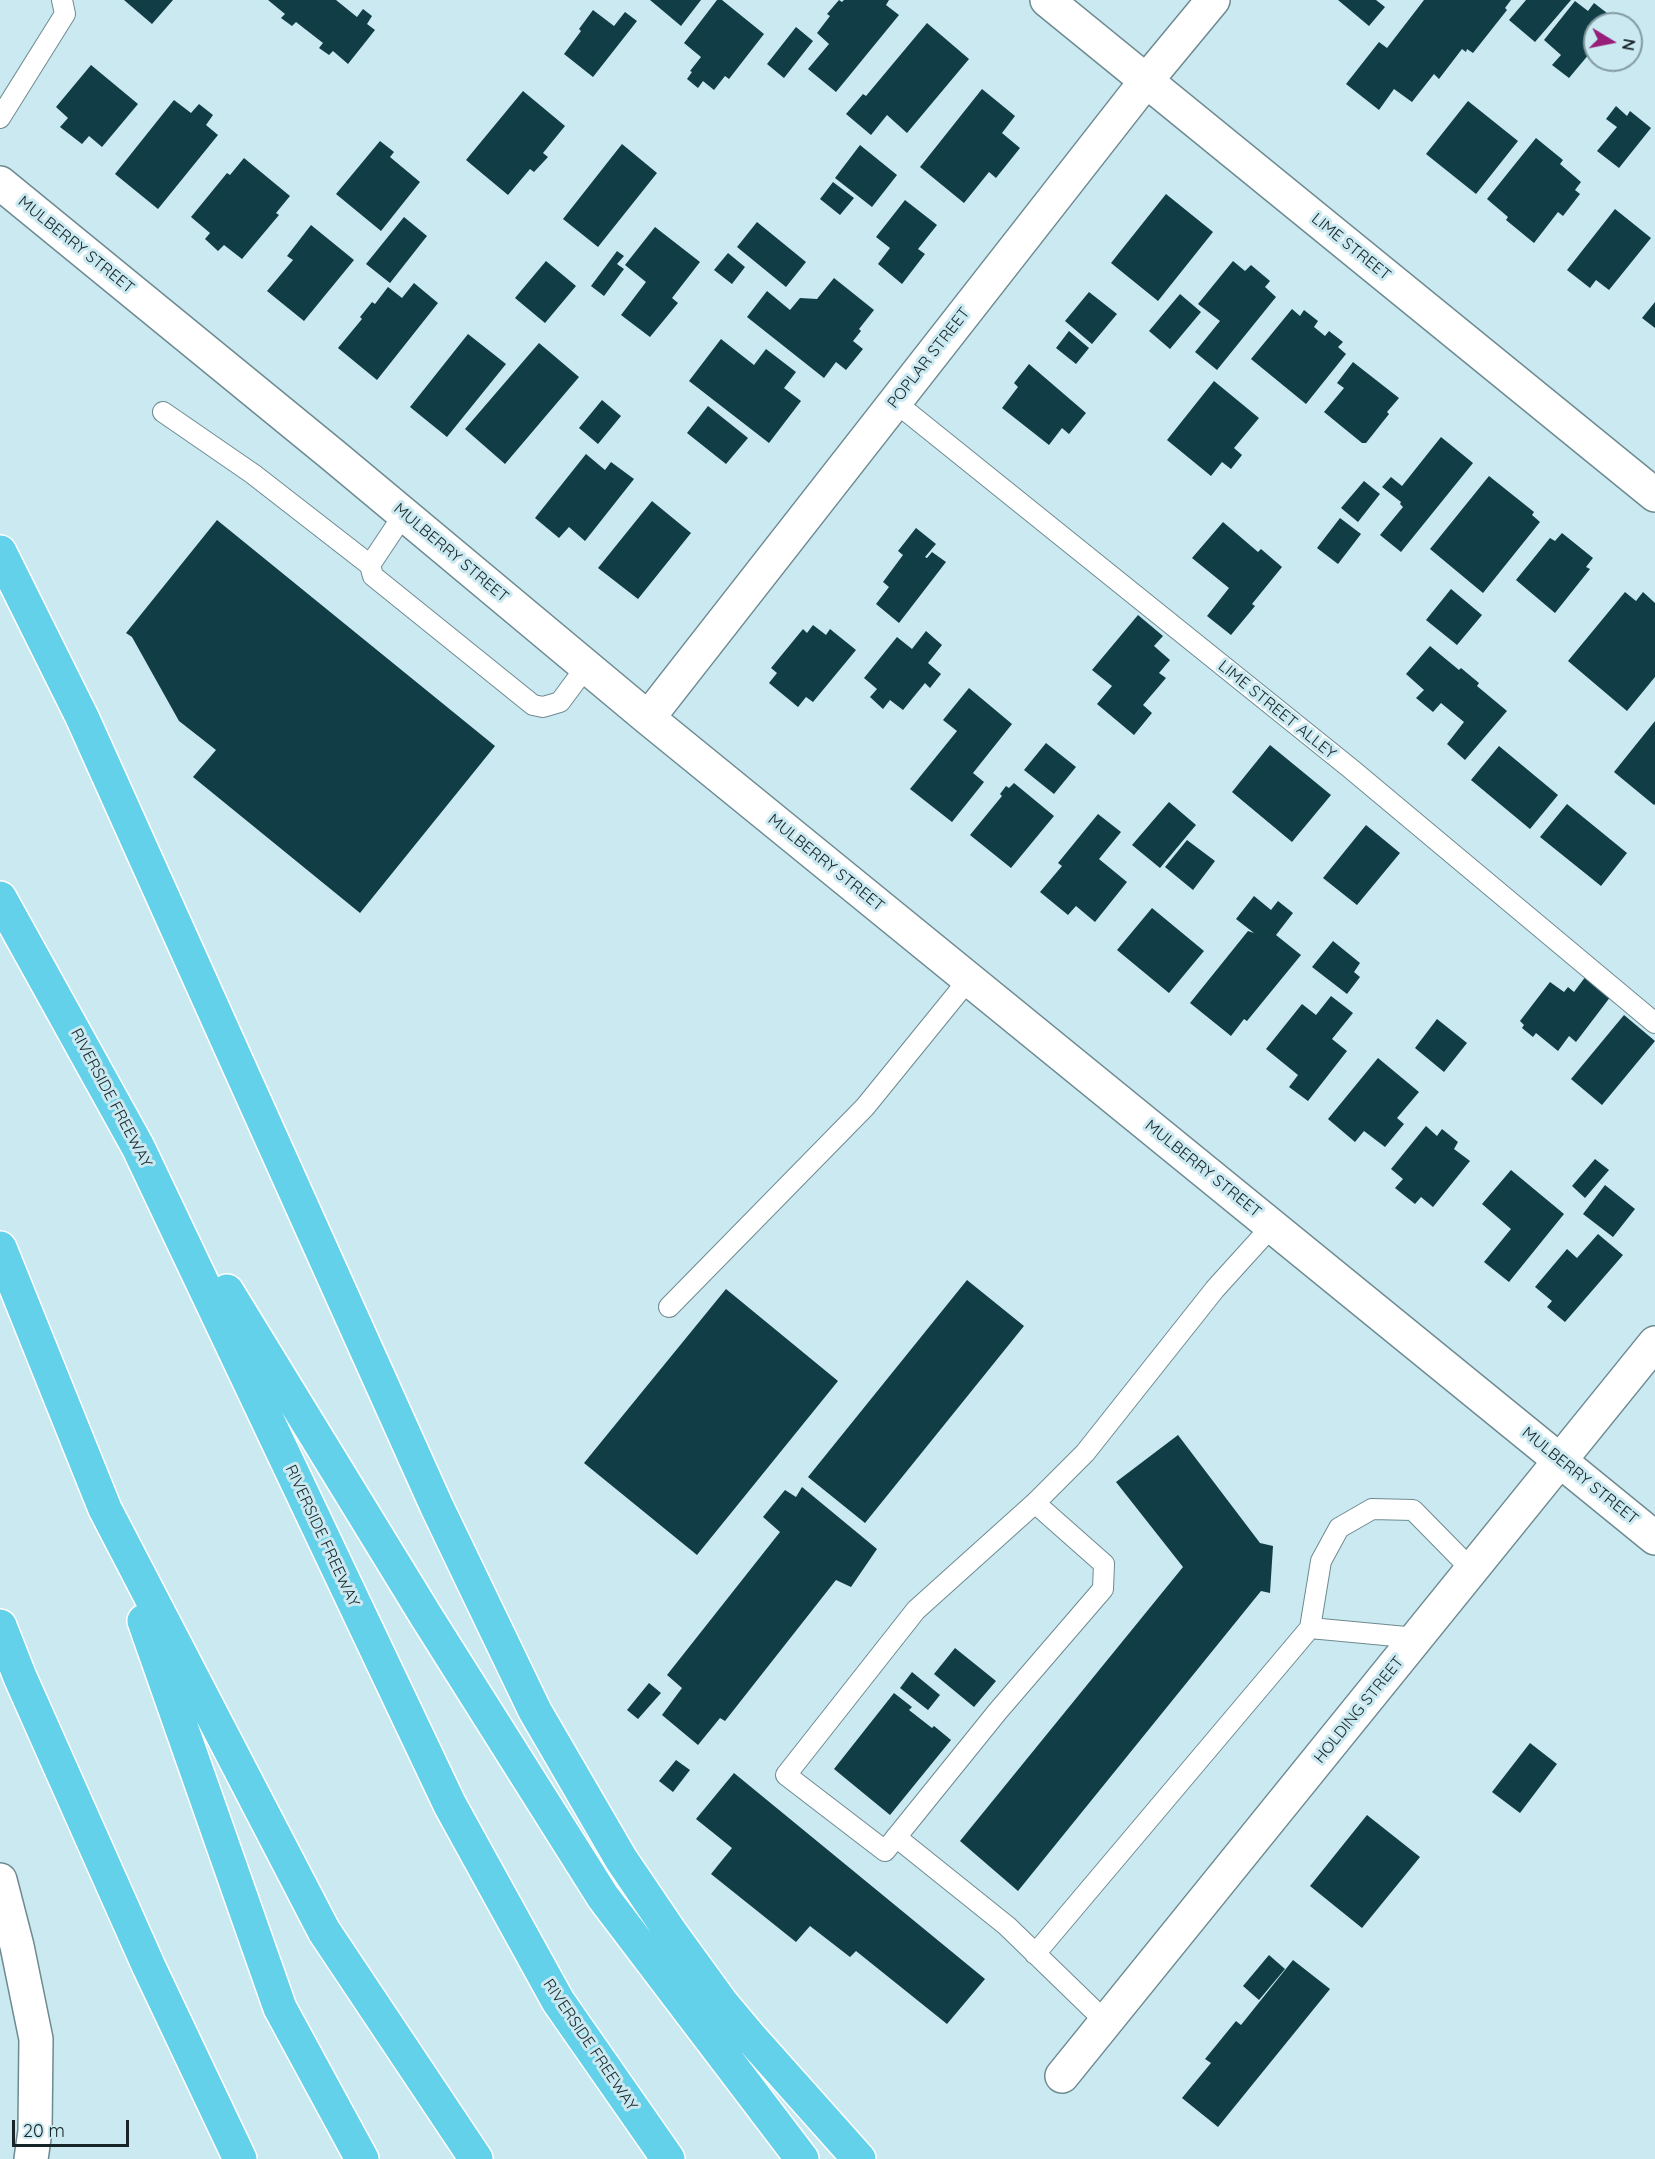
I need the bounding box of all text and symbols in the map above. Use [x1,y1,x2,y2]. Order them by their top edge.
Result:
north arrow [1583,12,1643,72]
text: N [1618,37,1640,52]
street label: MULBERRY STREET [14,192,138,298]
street label: LIME STREET [1307,209,1395,285]
street label: POPLAR STREET [884,304,974,412]
street label: MULBERRY STREET [390,499,512,607]
street label: LIME STREET ALLEY [1214,657,1340,763]
street label: MULBERRY STREET [764,810,888,916]
street label: RIVERSIDE FREEWAY [66,1025,156,1171]
street label: MULBERRY STREET [1141,1116,1265,1222]
street label: MULBERRY STREET [1518,1423,1642,1529]
street label: RIVERSIDE FREEWAY [281,1462,363,1610]
street label: HOLDING STREET [1310,1653,1408,1767]
street label: RIVERSIDE FREEWAY [539,1975,641,2115]
scale bar [15,2108,132,2146]
text: 20 m [23,2119,65,2142]

